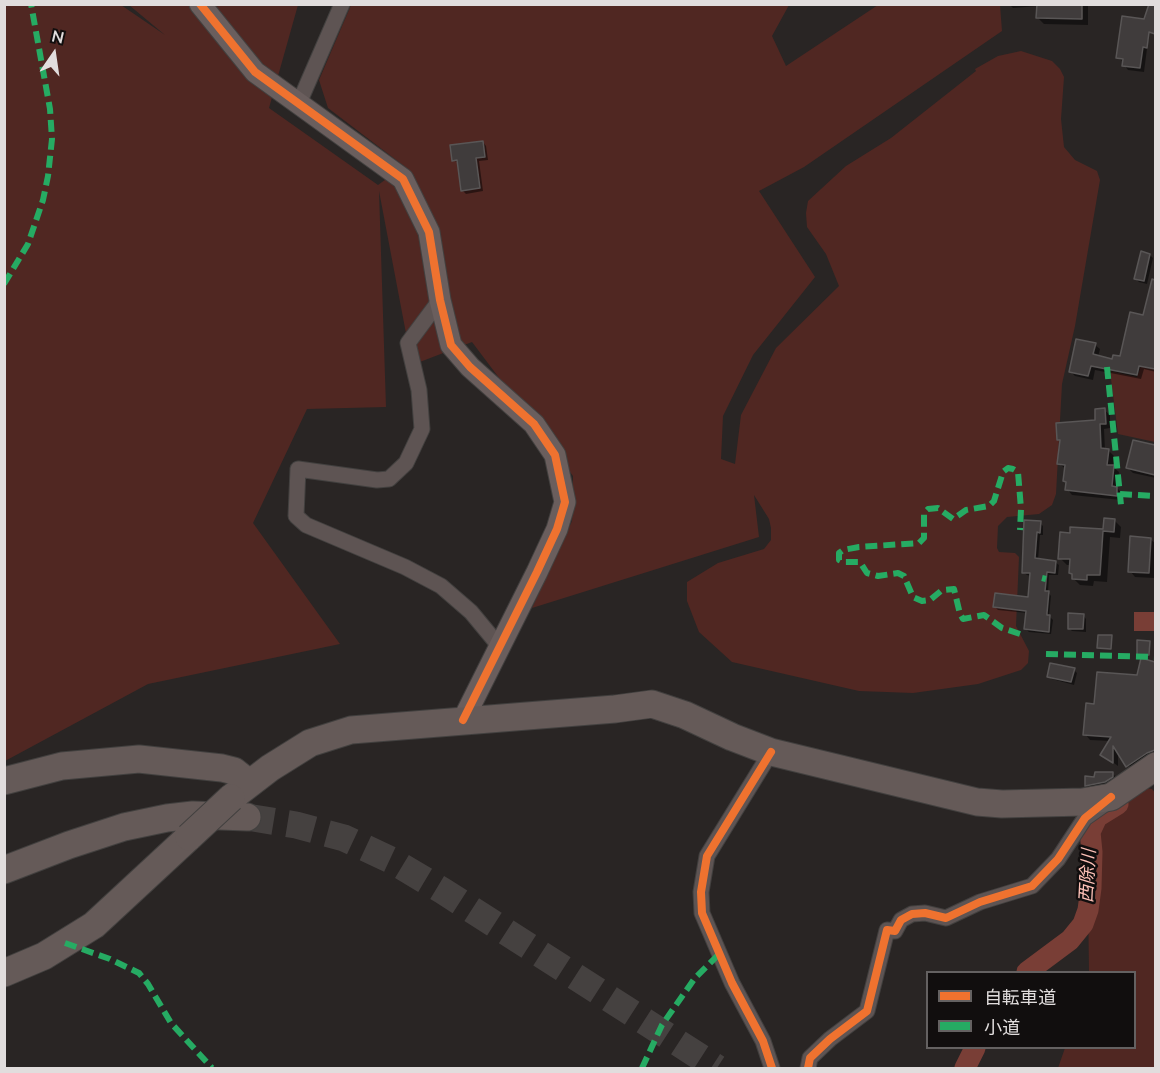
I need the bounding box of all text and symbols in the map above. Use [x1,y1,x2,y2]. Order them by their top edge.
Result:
north arrow [24,24,84,84]
text: N [50,25,66,48]
water label: 西除川 [1076,848,1100,904]
legend [926,971,1136,1049]
text: 自転車道 [984,986,1056,1009]
text: 小道 [984,1016,1020,1039]

